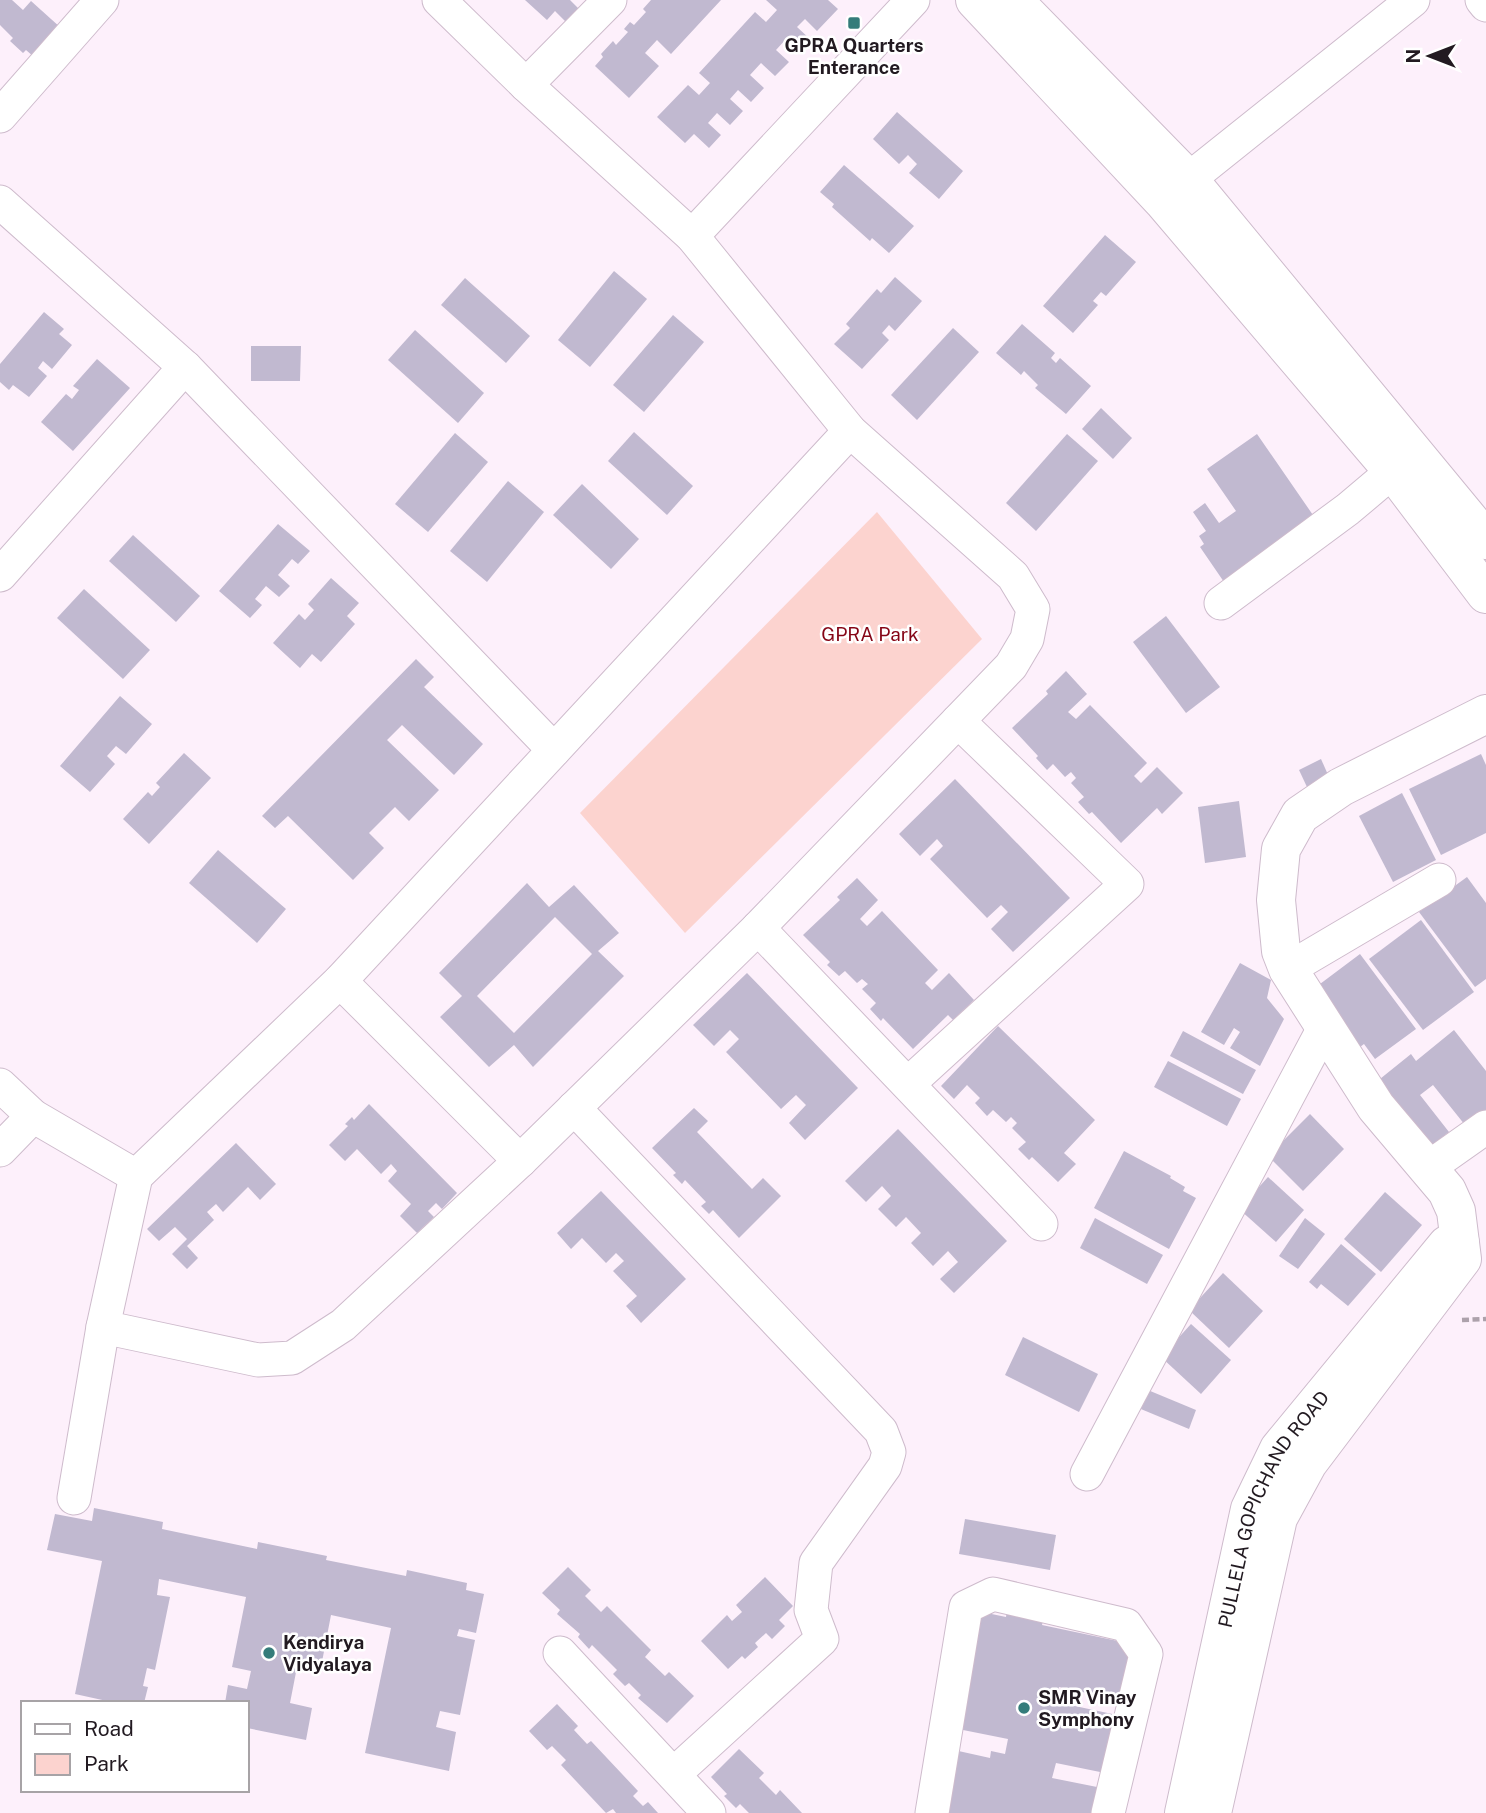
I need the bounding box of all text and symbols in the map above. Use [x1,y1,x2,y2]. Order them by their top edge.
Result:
marker: GPRA Quarters Enterance [846,15,862,31]
north arrow [1395,21,1465,91]
place label: GPRA Quarters Enterance [784,34,924,78]
text: N [1402,49,1424,63]
park label: GPRA Park [821,623,919,645]
street label: PULLELA GOPICHAND ROAD [1214,1386,1333,1630]
place label: Kendirya Vidyalaya [283,1631,372,1675]
marker: Kendirya Vidyalaya [261,1645,277,1661]
place label: SMR Vinay Symphony [1038,1686,1137,1730]
marker: SMR Vinay Symphony [1016,1700,1032,1716]
legend [21,1701,248,1792]
text: Road [84,1716,134,1741]
text: Park [84,1751,129,1776]

